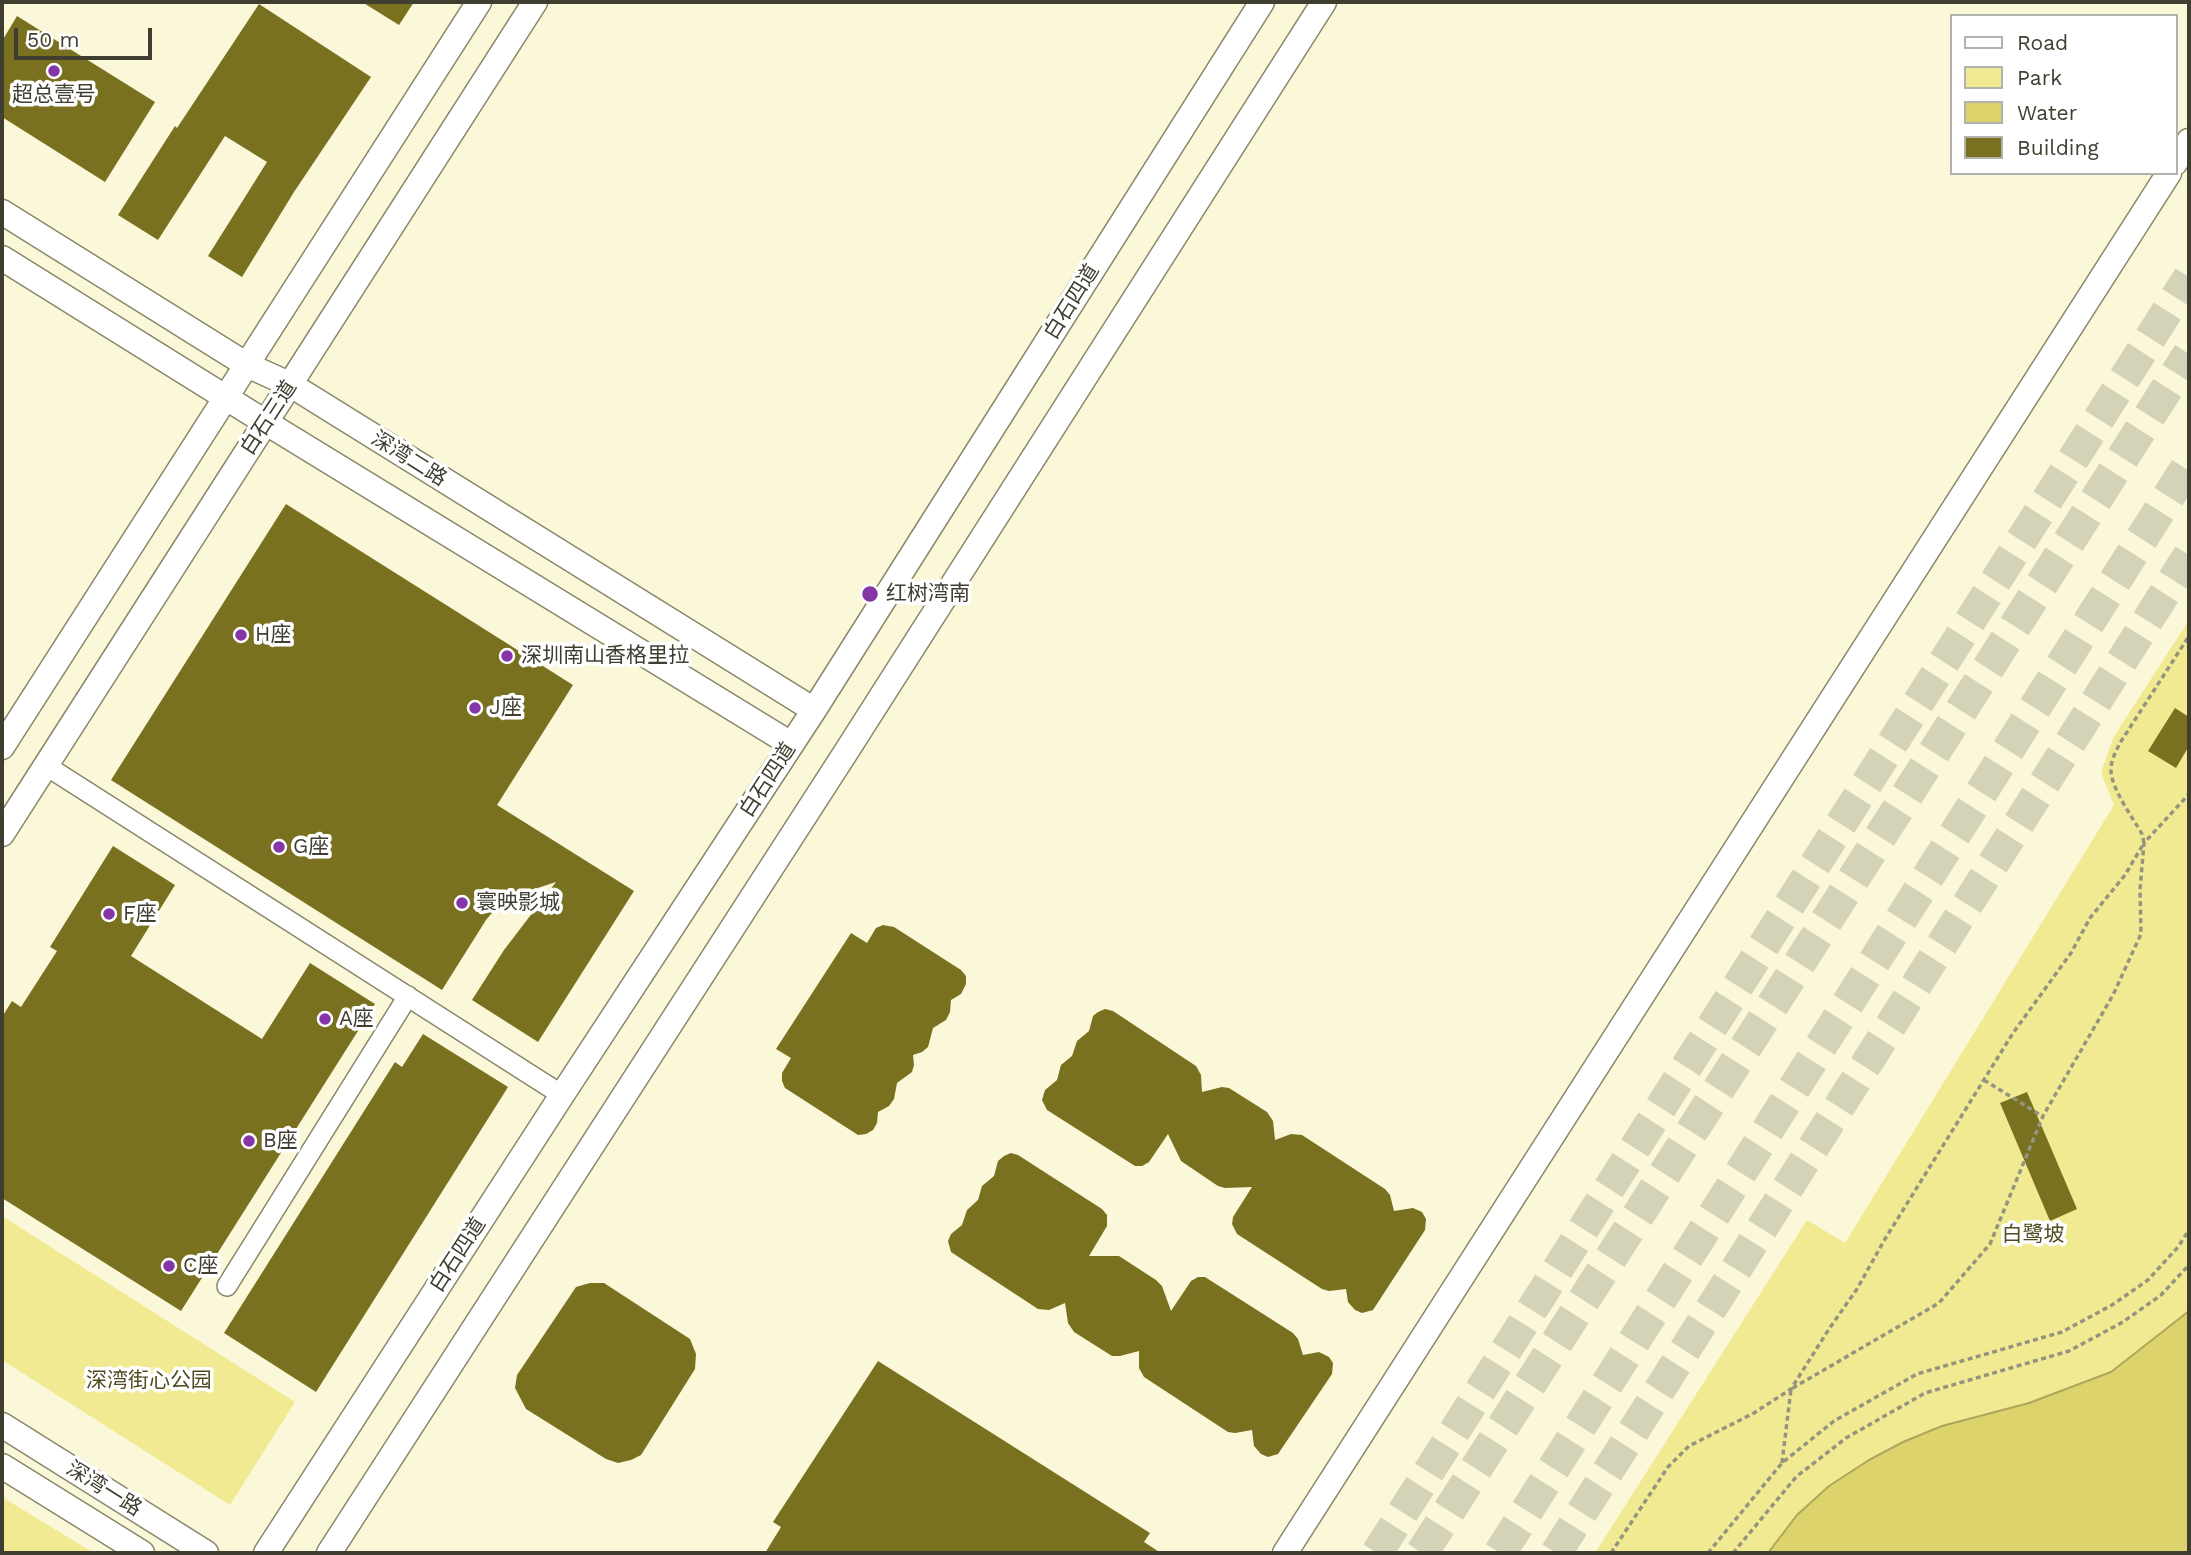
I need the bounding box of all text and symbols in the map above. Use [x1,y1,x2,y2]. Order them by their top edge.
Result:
scale bar [18,14,156,58]
legend [1950,14,2177,175]
text: 50 m [27,27,79,52]
text: Road [2017,30,2068,55]
marker: 超总壹号 [46,63,62,79]
text: Park [2017,65,2062,90]
place label: 超总壹号 [12,82,96,108]
text: Water [2017,100,2077,125]
text: Building [2017,135,2099,160]
street label: 白石四道 [1039,260,1105,344]
street label: 白石三道 [236,376,302,460]
street label: 深湾二路 [367,426,451,492]
place label: 红树湾南 [886,581,970,607]
marker: 红树湾南 [860,584,880,604]
place label: H座 [255,622,291,648]
marker: H座 [233,627,249,643]
place label: 深圳南山香格里拉 [521,643,689,669]
marker: 深圳南山香格里拉 [499,648,515,664]
place label: J座 [489,695,522,721]
marker: J座 [467,700,483,716]
street label: 白石四道 [735,738,801,822]
place label: G座 [293,834,329,860]
marker: G座 [271,839,287,855]
place label: 寰映影城 [476,890,560,916]
marker: 寰映影城 [454,895,470,911]
place label: F座 [123,901,157,927]
marker: F座 [101,906,117,922]
place label: A座 [339,1006,374,1032]
marker: A座 [317,1011,333,1027]
place label: B座 [263,1128,298,1154]
marker: B座 [241,1133,257,1149]
street label: 白石四道 [425,1213,491,1297]
park label: 白鹭坡 [2002,1222,2064,1248]
place label: C座 [183,1253,218,1279]
marker: C座 [161,1258,177,1274]
park label: 深湾街心公园 [86,1368,212,1394]
street label: 深湾一路 [62,1456,146,1522]

